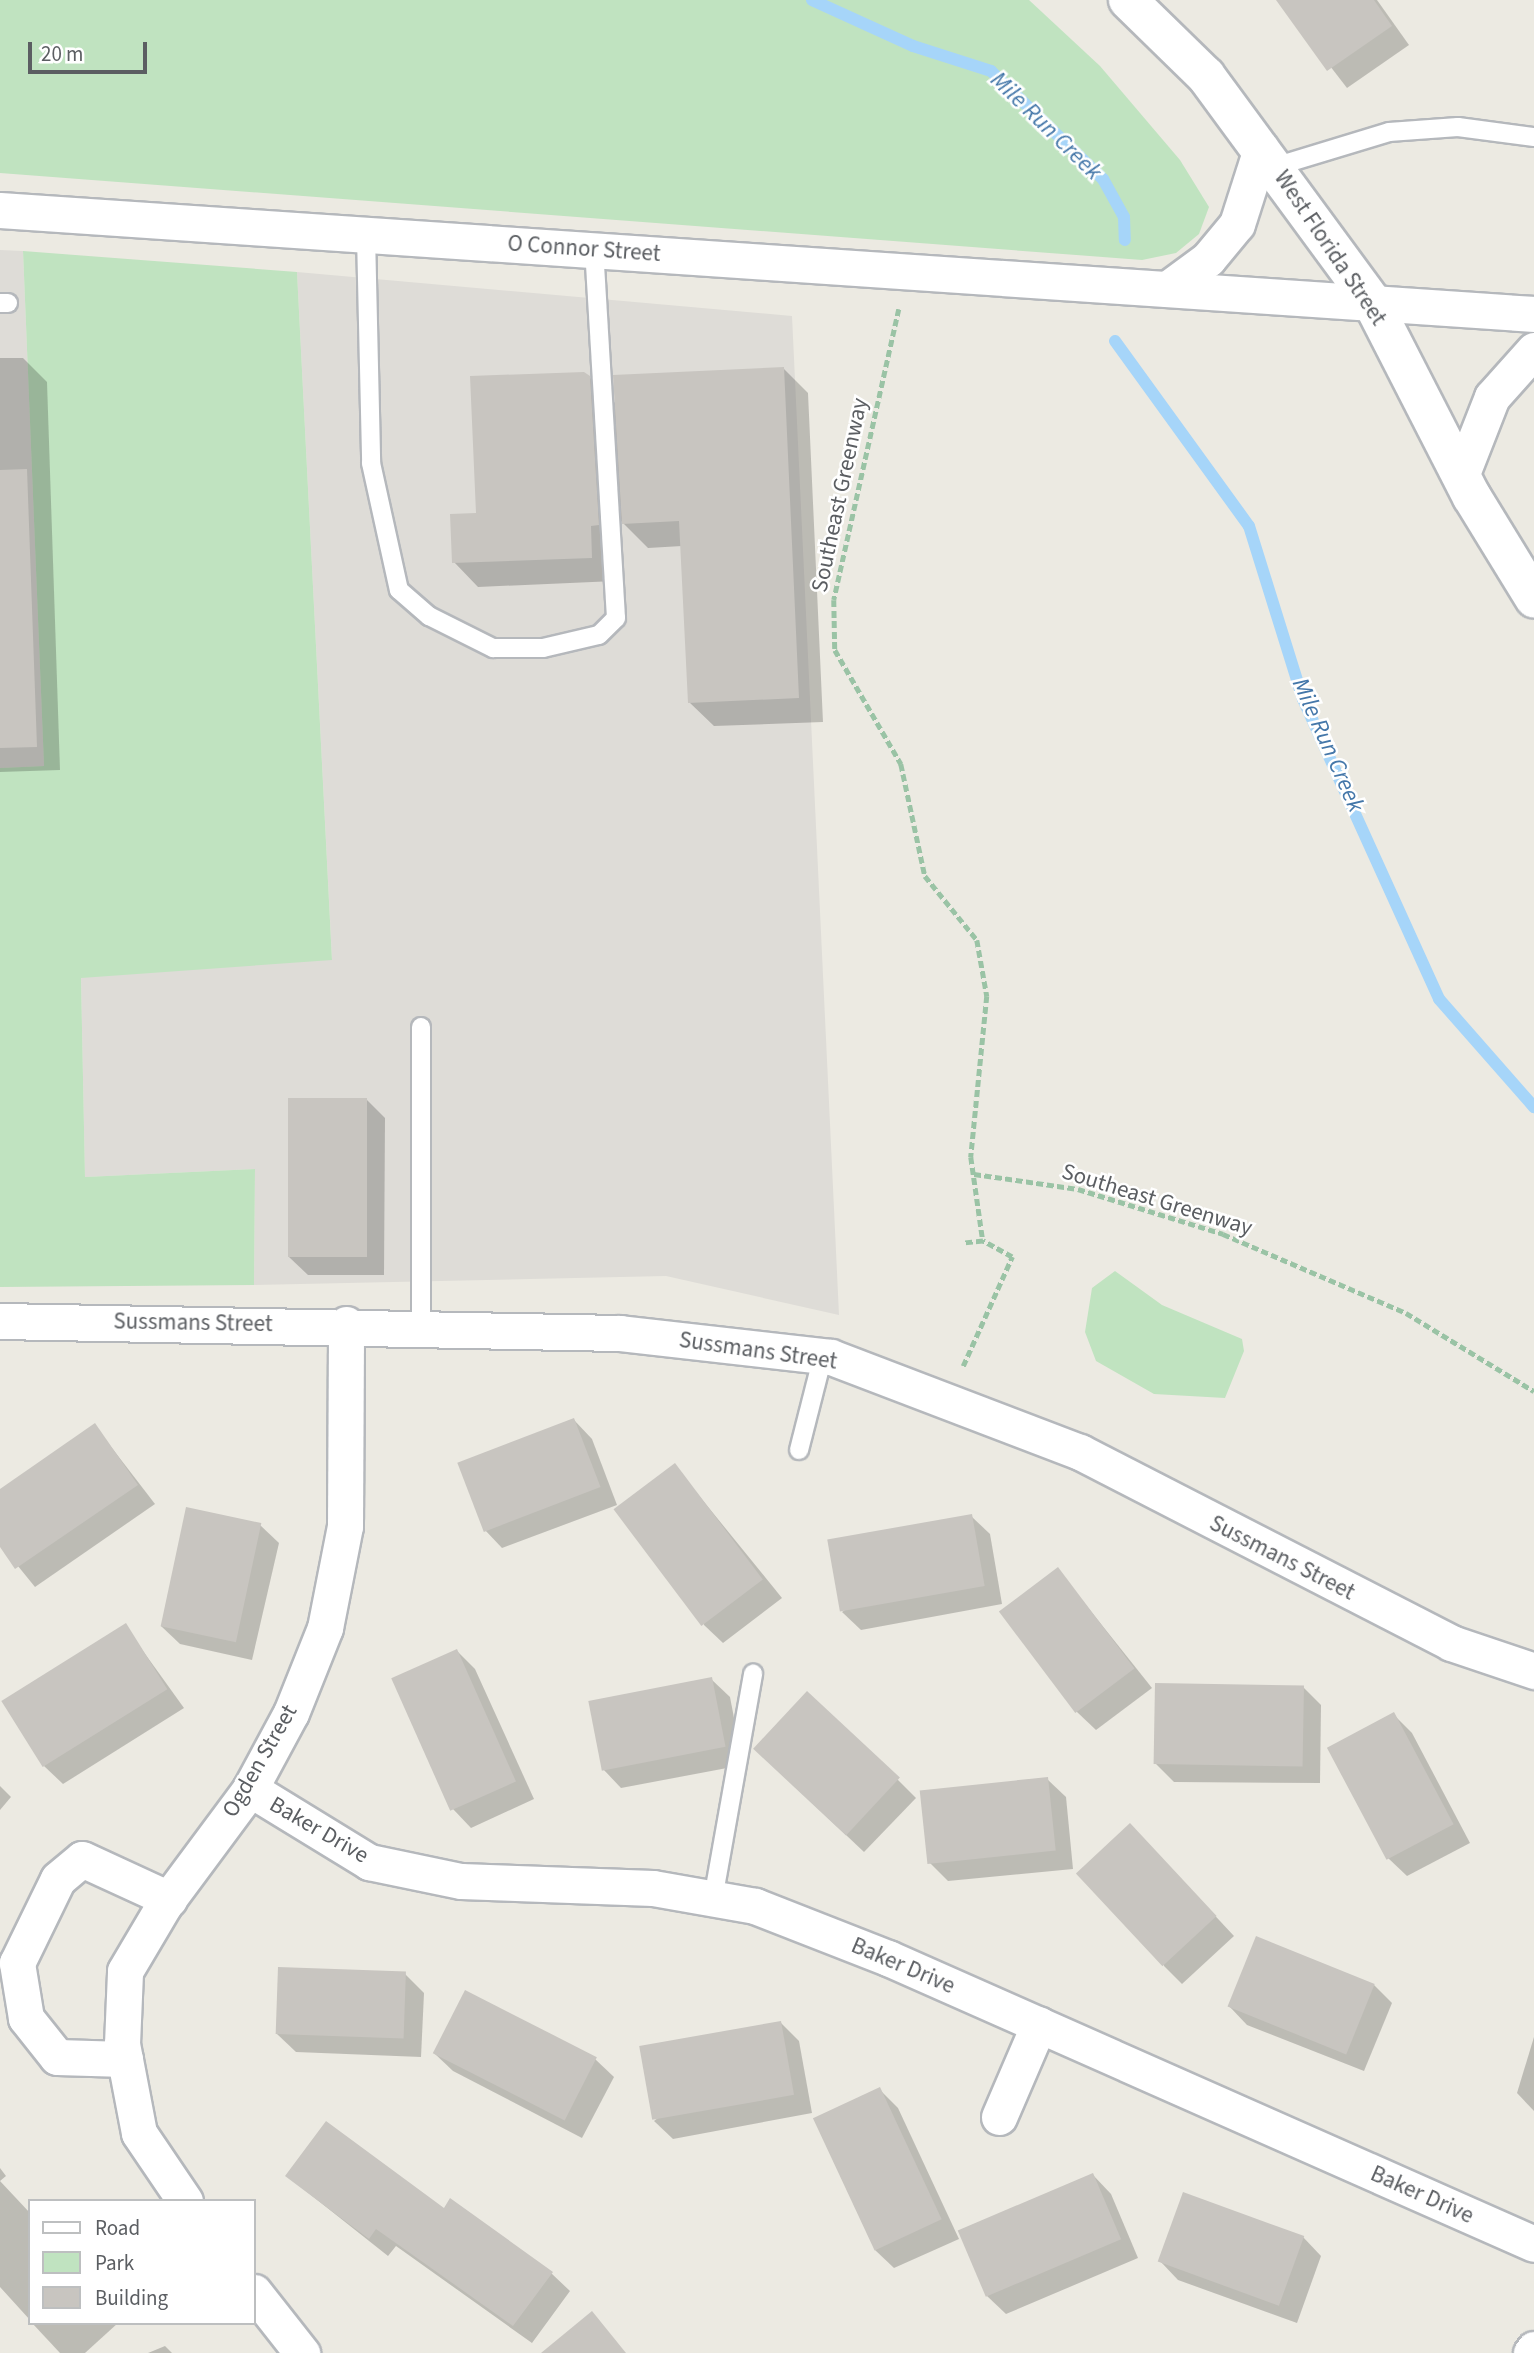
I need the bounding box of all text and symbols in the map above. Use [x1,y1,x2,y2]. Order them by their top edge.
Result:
scale bar [32,28,150,72]
text: 20 m [41,39,83,69]
water label: Mile Run Creek [984,66,1108,186]
street label: West Florida Street [1268,165,1392,331]
street label: O Connor Street [507,230,661,268]
street label: Southeast Greenway [806,395,874,595]
water label: Mile Run Creek [1286,673,1370,817]
street label: Southeast Greenway [1058,1158,1256,1242]
street label: Sussmans Street [113,1308,273,1338]
street label: Sussmans Street [677,1326,839,1376]
street label: Sussmans Street [1205,1510,1359,1606]
street label: Ogden Street [217,1700,303,1822]
street label: Baker Drive [265,1791,373,1869]
street label: Baker Drive [847,1932,959,2000]
street label: Baker Drive [1366,2160,1478,2230]
legend [28,2199,256,2325]
text: Road [95,2213,140,2243]
text: Park [95,2248,134,2278]
text: Building [95,2283,168,2313]

